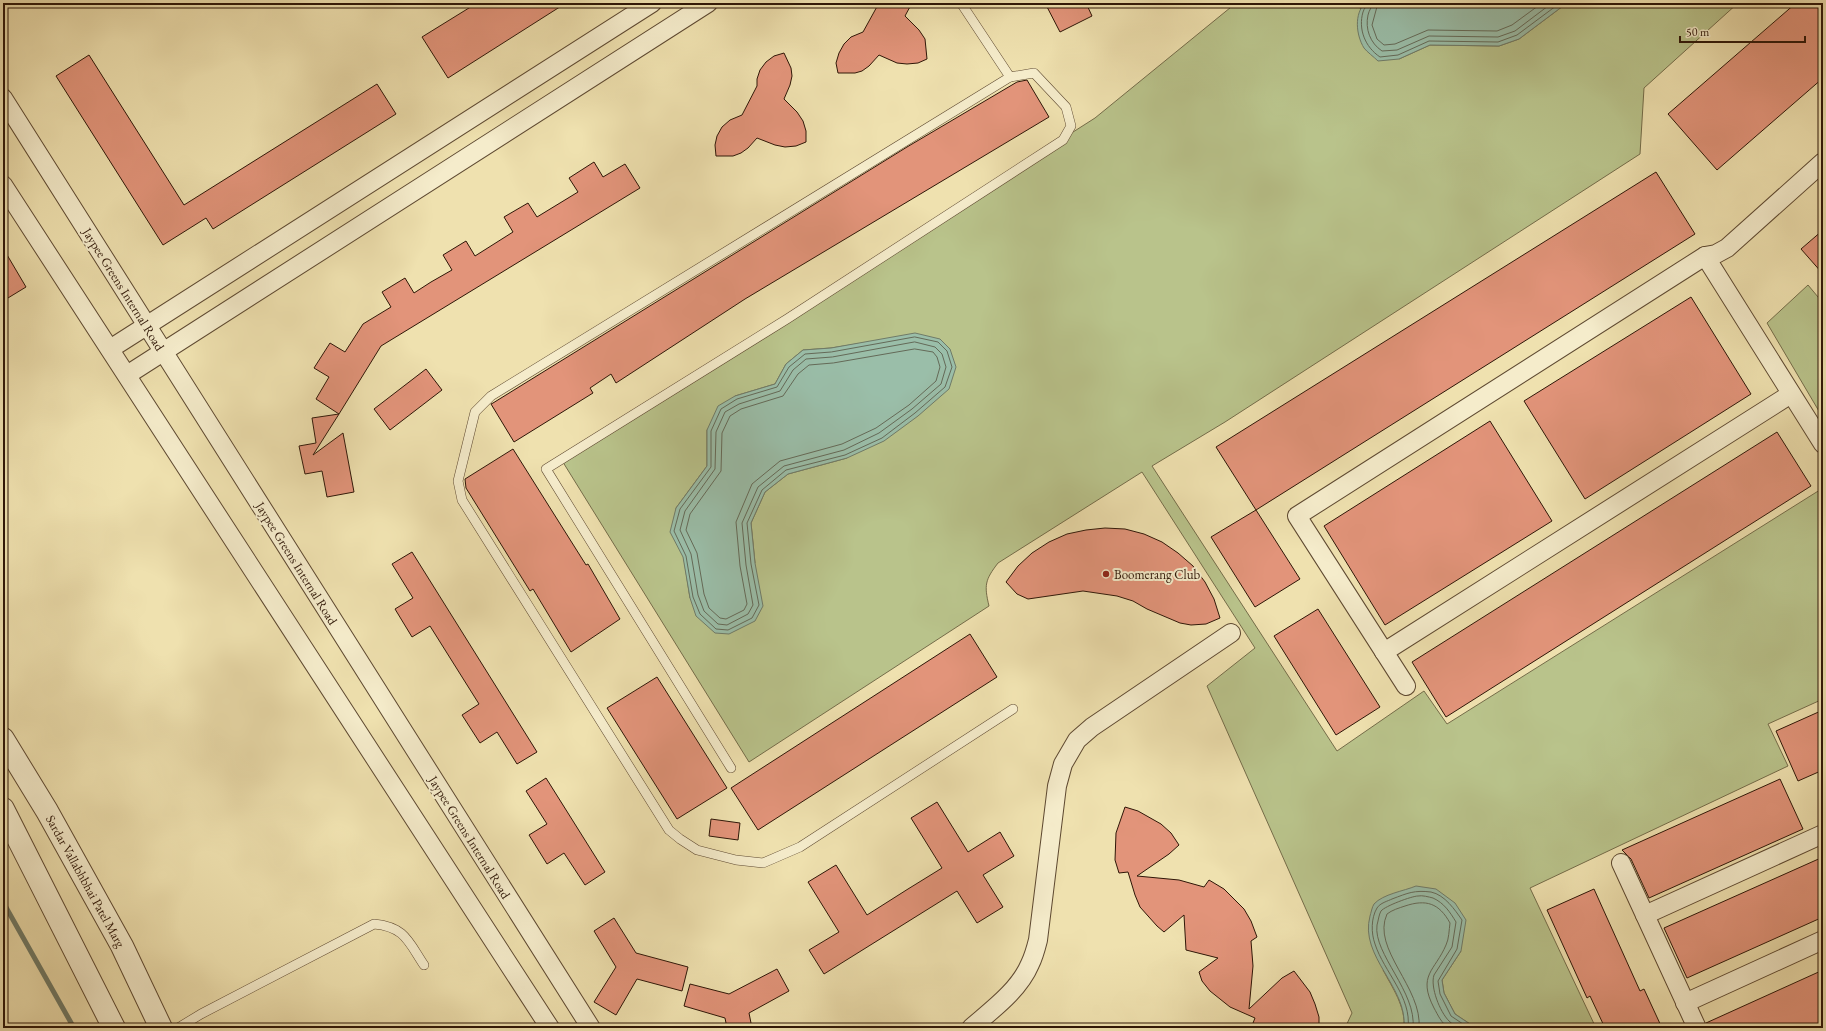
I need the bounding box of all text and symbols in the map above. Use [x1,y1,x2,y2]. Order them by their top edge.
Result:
scale bar [1680,18,1805,44]
text: 50 m [1686,24,1710,40]
street label: Jaypee Greens Internal Road [78,224,169,354]
street label: Jaypee Greens Internal Road [251,498,342,628]
place label: Boomerang Club [1114,566,1201,583]
marker: Boomerang Club [1101,569,1111,579]
street label: Jaypee Greens Internal Road [424,772,515,902]
street label: Sardar Vallabhbhai Patel Marg [42,812,129,951]

